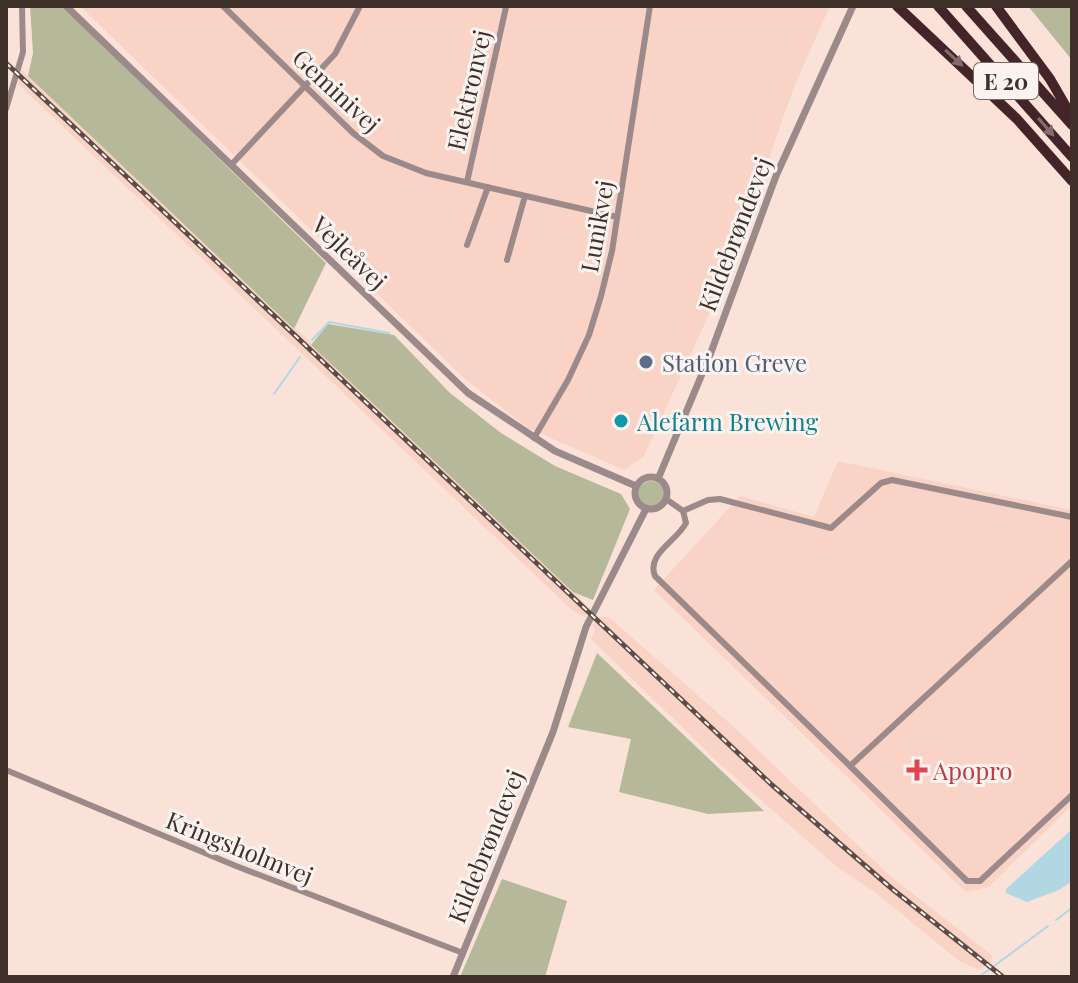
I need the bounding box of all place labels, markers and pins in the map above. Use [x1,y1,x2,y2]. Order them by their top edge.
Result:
place label: Station Greve [662,346,807,378]
marker: Station Greve [637,353,655,371]
place label: Alefarm Brewing [636,405,818,437]
marker: Alefarm Brewing [612,412,630,430]
place label: Apopro [932,754,1013,786]
marker: Apopro [908,761,926,779]

